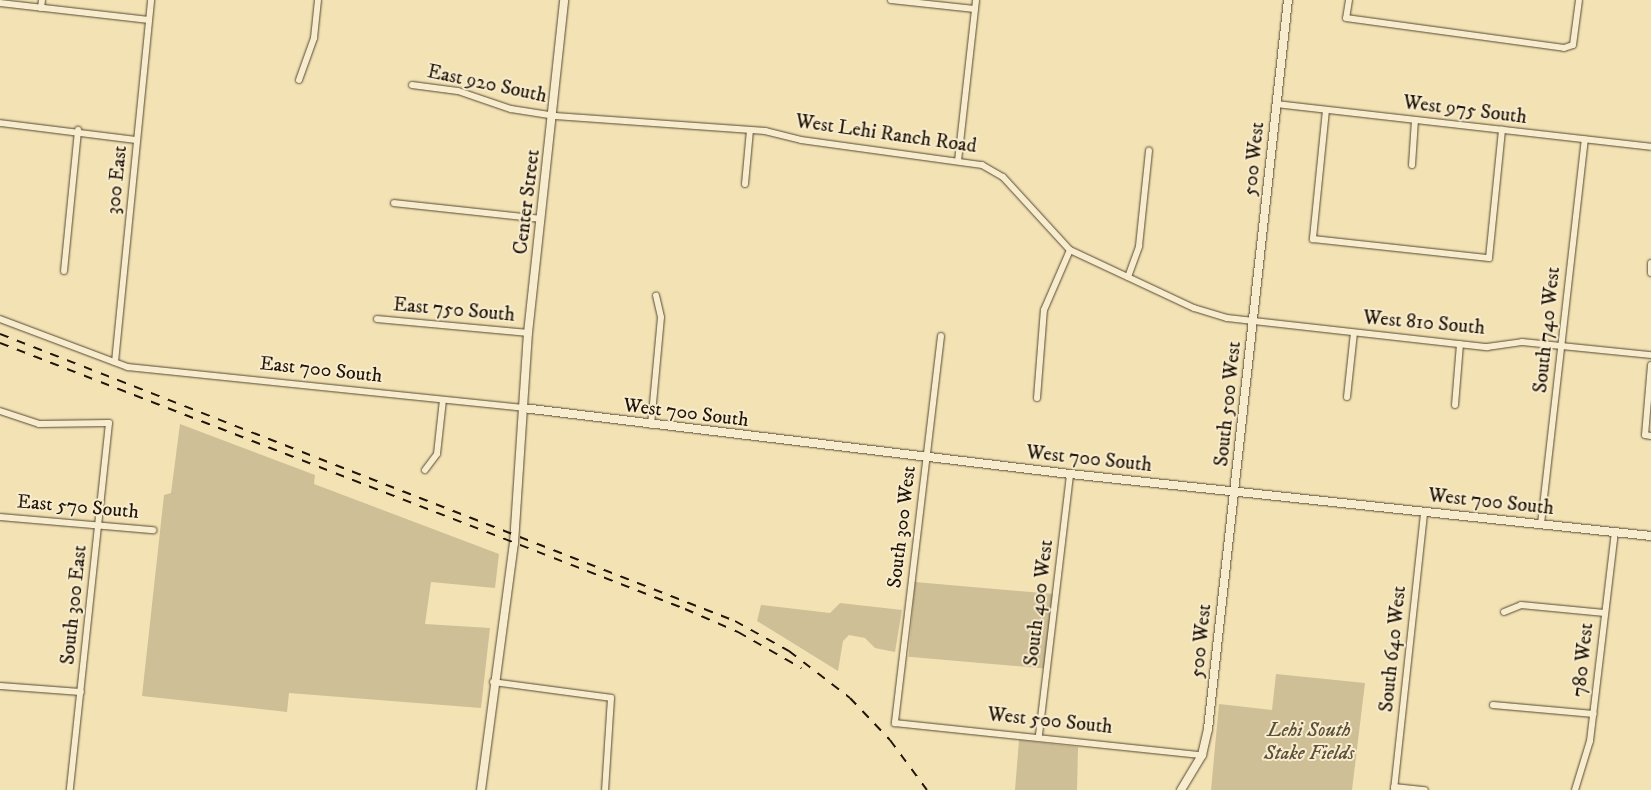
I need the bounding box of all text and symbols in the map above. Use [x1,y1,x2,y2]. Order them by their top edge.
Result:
street label: East 920 South [425,60,549,108]
street label: West 975 South [1402,91,1528,129]
street label: West Lehi Ranch Road [794,109,978,159]
street label: 500 West [1238,121,1270,197]
street label: 300 East [101,144,133,216]
street label: Center Street [509,148,545,256]
street label: South 740 West [1528,266,1566,394]
street label: East 750 South [392,293,516,327]
street label: West 810 South [1362,306,1486,340]
street label: South 500 West [1210,340,1246,468]
street label: East 700 South [259,352,383,388]
street label: West 700 South [622,393,750,433]
street label: West 700 South [1025,440,1153,478]
street label: South 300 West [883,464,921,590]
street label: West 700 South [1427,483,1555,521]
street label: East 570 South [16,490,140,524]
street label: South 400 West [1019,538,1059,668]
street label: South 300 East [56,544,92,666]
street label: South 640 West [1374,585,1412,713]
street label: 500 West [1185,603,1217,679]
street label: 780 West [1567,622,1599,698]
street label: West 500 South [986,703,1114,739]
park label: Lehi South Stake Fields [1264,718,1354,765]

